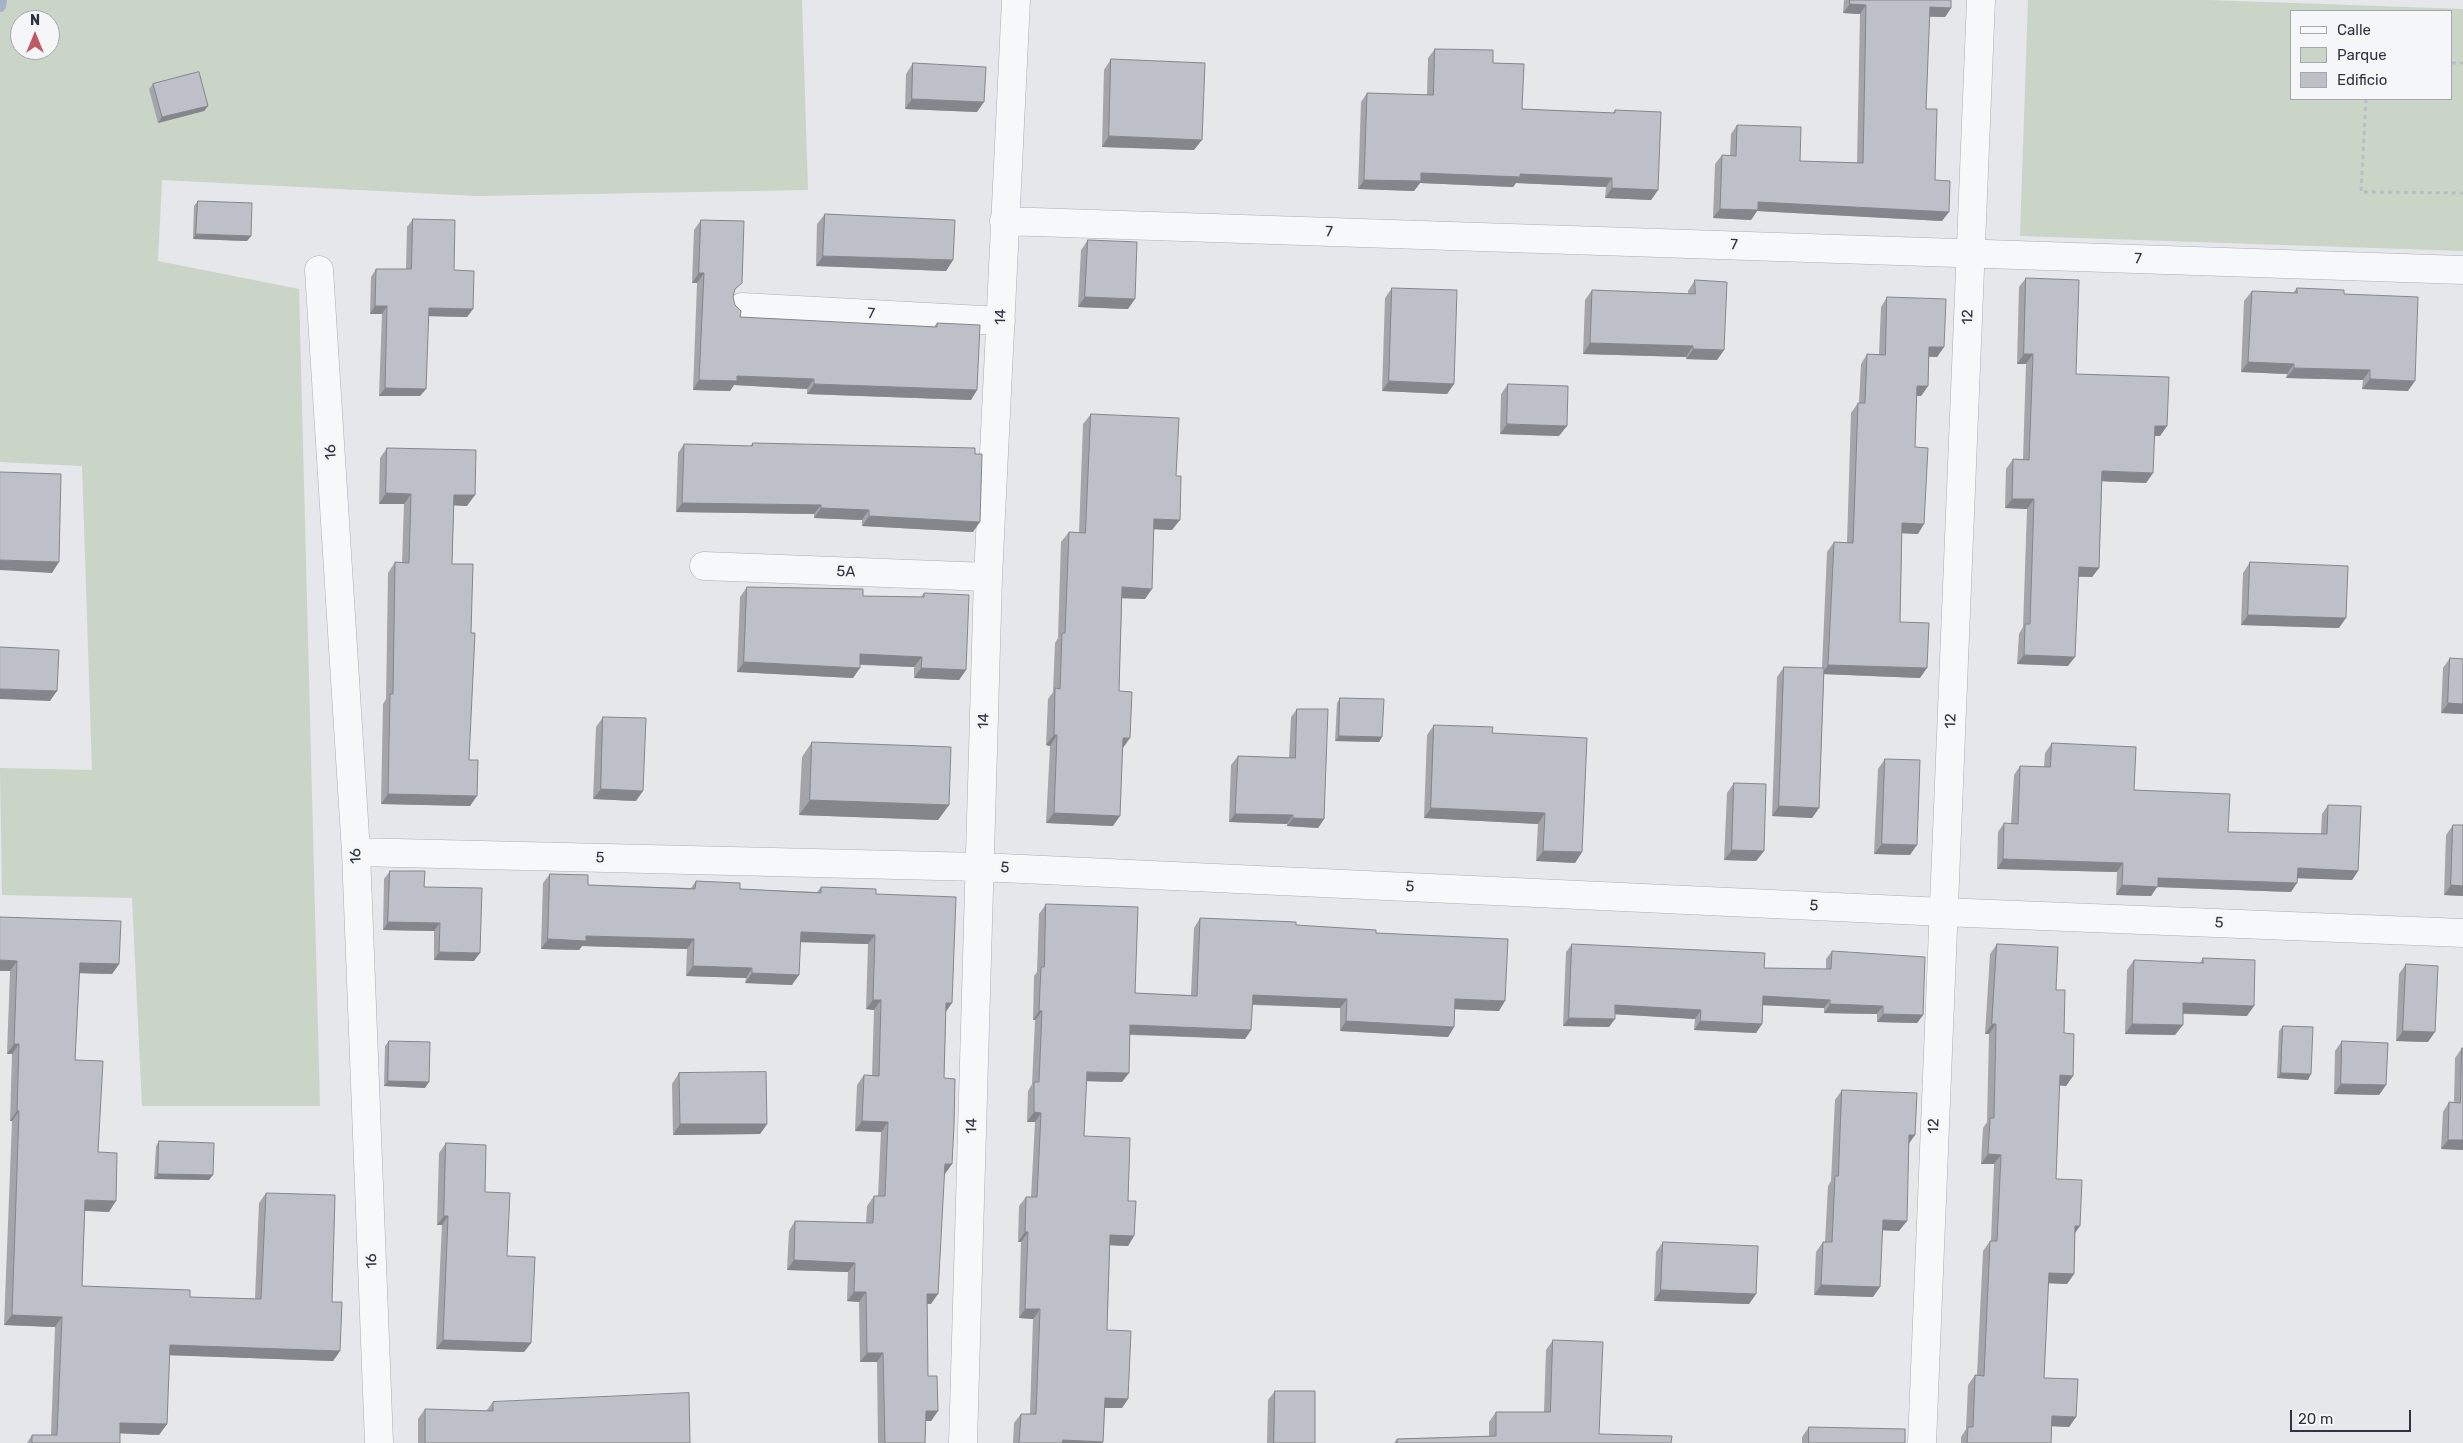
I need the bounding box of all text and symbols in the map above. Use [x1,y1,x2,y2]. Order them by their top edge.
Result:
north arrow [10,10,60,60]
legend [2290,10,2453,100]
text: N [30,12,40,29]
text: Calle [2337,21,2371,39]
text: Parque [2337,46,2387,64]
text: Edificio [2337,71,2387,89]
street label: 7 [1325,223,1333,241]
street label: 7 [1730,236,1738,254]
street label: 7 [2134,250,2142,268]
street label: 7 [867,305,875,323]
street label: 14 [992,309,1010,325]
street label: 12 [1959,309,1977,325]
street label: 16 [321,444,341,460]
street label: 5A [836,563,856,581]
street label: 14 [975,713,993,729]
street label: 12 [1942,713,1960,729]
street label: 16 [347,848,365,864]
street label: 5 [595,849,605,867]
street label: 5 [1000,859,1010,877]
street label: 5 [1405,878,1415,896]
street label: 5 [1809,897,1819,915]
street label: 5 [2214,914,2224,932]
street label: 14 [963,1118,981,1134]
street label: 12 [1925,1118,1943,1134]
street label: 16 [363,1253,381,1269]
scale bar [2293,1400,2414,1432]
text: 20 m [2298,1410,2333,1428]

